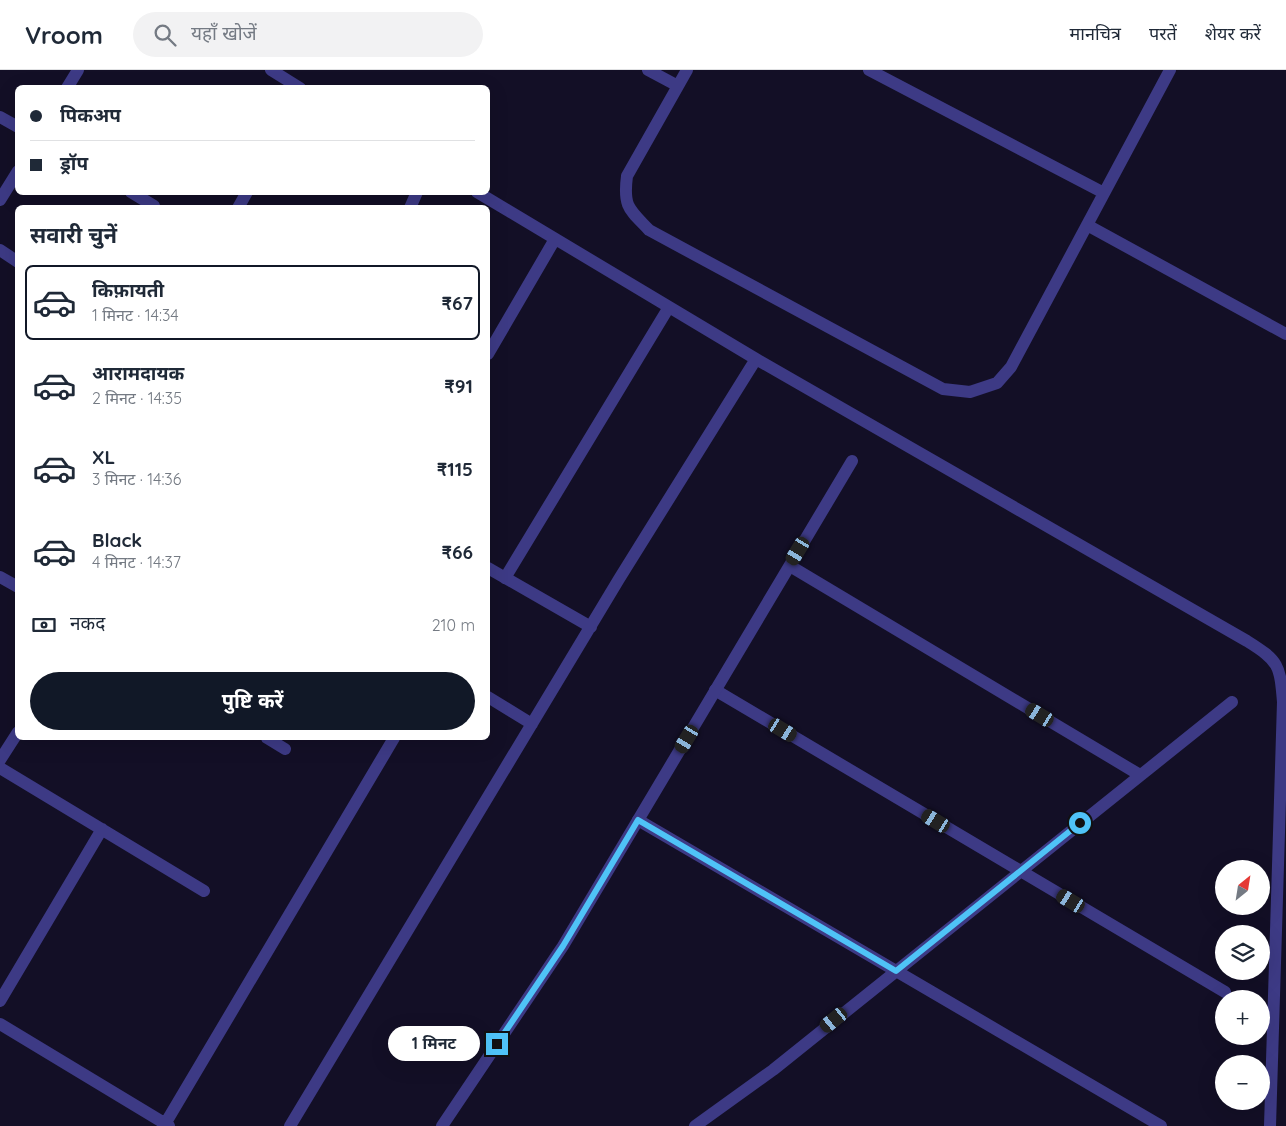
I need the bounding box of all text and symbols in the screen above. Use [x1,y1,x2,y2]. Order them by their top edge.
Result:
search box [133,12,483,57]
text: Vroom [25,20,103,50]
icon: search [151,21,179,49]
text: यहाँ खोजें [191,21,257,45]
text: मानचित्र [1070,22,1121,45]
text: परतें [1149,22,1177,45]
text: शेयर करें [1205,22,1261,45]
text: पिकअप [60,103,121,127]
text: ड्रॉप [60,151,88,175]
text: सवारी चुनें [30,221,117,249]
text: किफ़ायती [92,278,164,302]
icon: car [32,280,77,325]
text: ₹67 [442,291,473,315]
text: 1 मिनट · 14:34 [92,305,179,325]
text: आरामदायक [92,361,184,385]
icon: car [32,363,77,408]
text: ₹91 [444,374,473,398]
text: 2 मिनट · 14:35 [92,388,182,408]
text: XL [92,445,115,469]
icon: car [32,446,77,491]
text: ₹115 [437,457,473,481]
text: 3 मिनट · 14:36 [92,469,181,489]
text: Black [92,528,142,552]
icon: car [32,529,77,574]
car [783,534,812,568]
text: ₹66 [441,540,473,564]
text: 4 मिनट · 14:37 [92,552,181,572]
icon: cash [30,611,58,639]
text: नकद [70,611,105,635]
text: 210 m [432,615,475,635]
button: पुष्टि करें [30,672,475,730]
car [1023,701,1056,729]
car [766,716,799,744]
car [672,722,701,756]
car [919,807,952,835]
route start [1069,812,1091,834]
north arrow [1215,860,1270,915]
map controls [1215,860,1270,1110]
car [1054,887,1087,915]
button: layers [1215,925,1270,980]
button: + [1215,990,1270,1045]
car [817,1005,850,1035]
callout: 1 मिनट [387,1026,480,1062]
text: 1 मिनट [412,1033,456,1053]
route end [486,1033,508,1055]
button: − [1215,1055,1270,1110]

